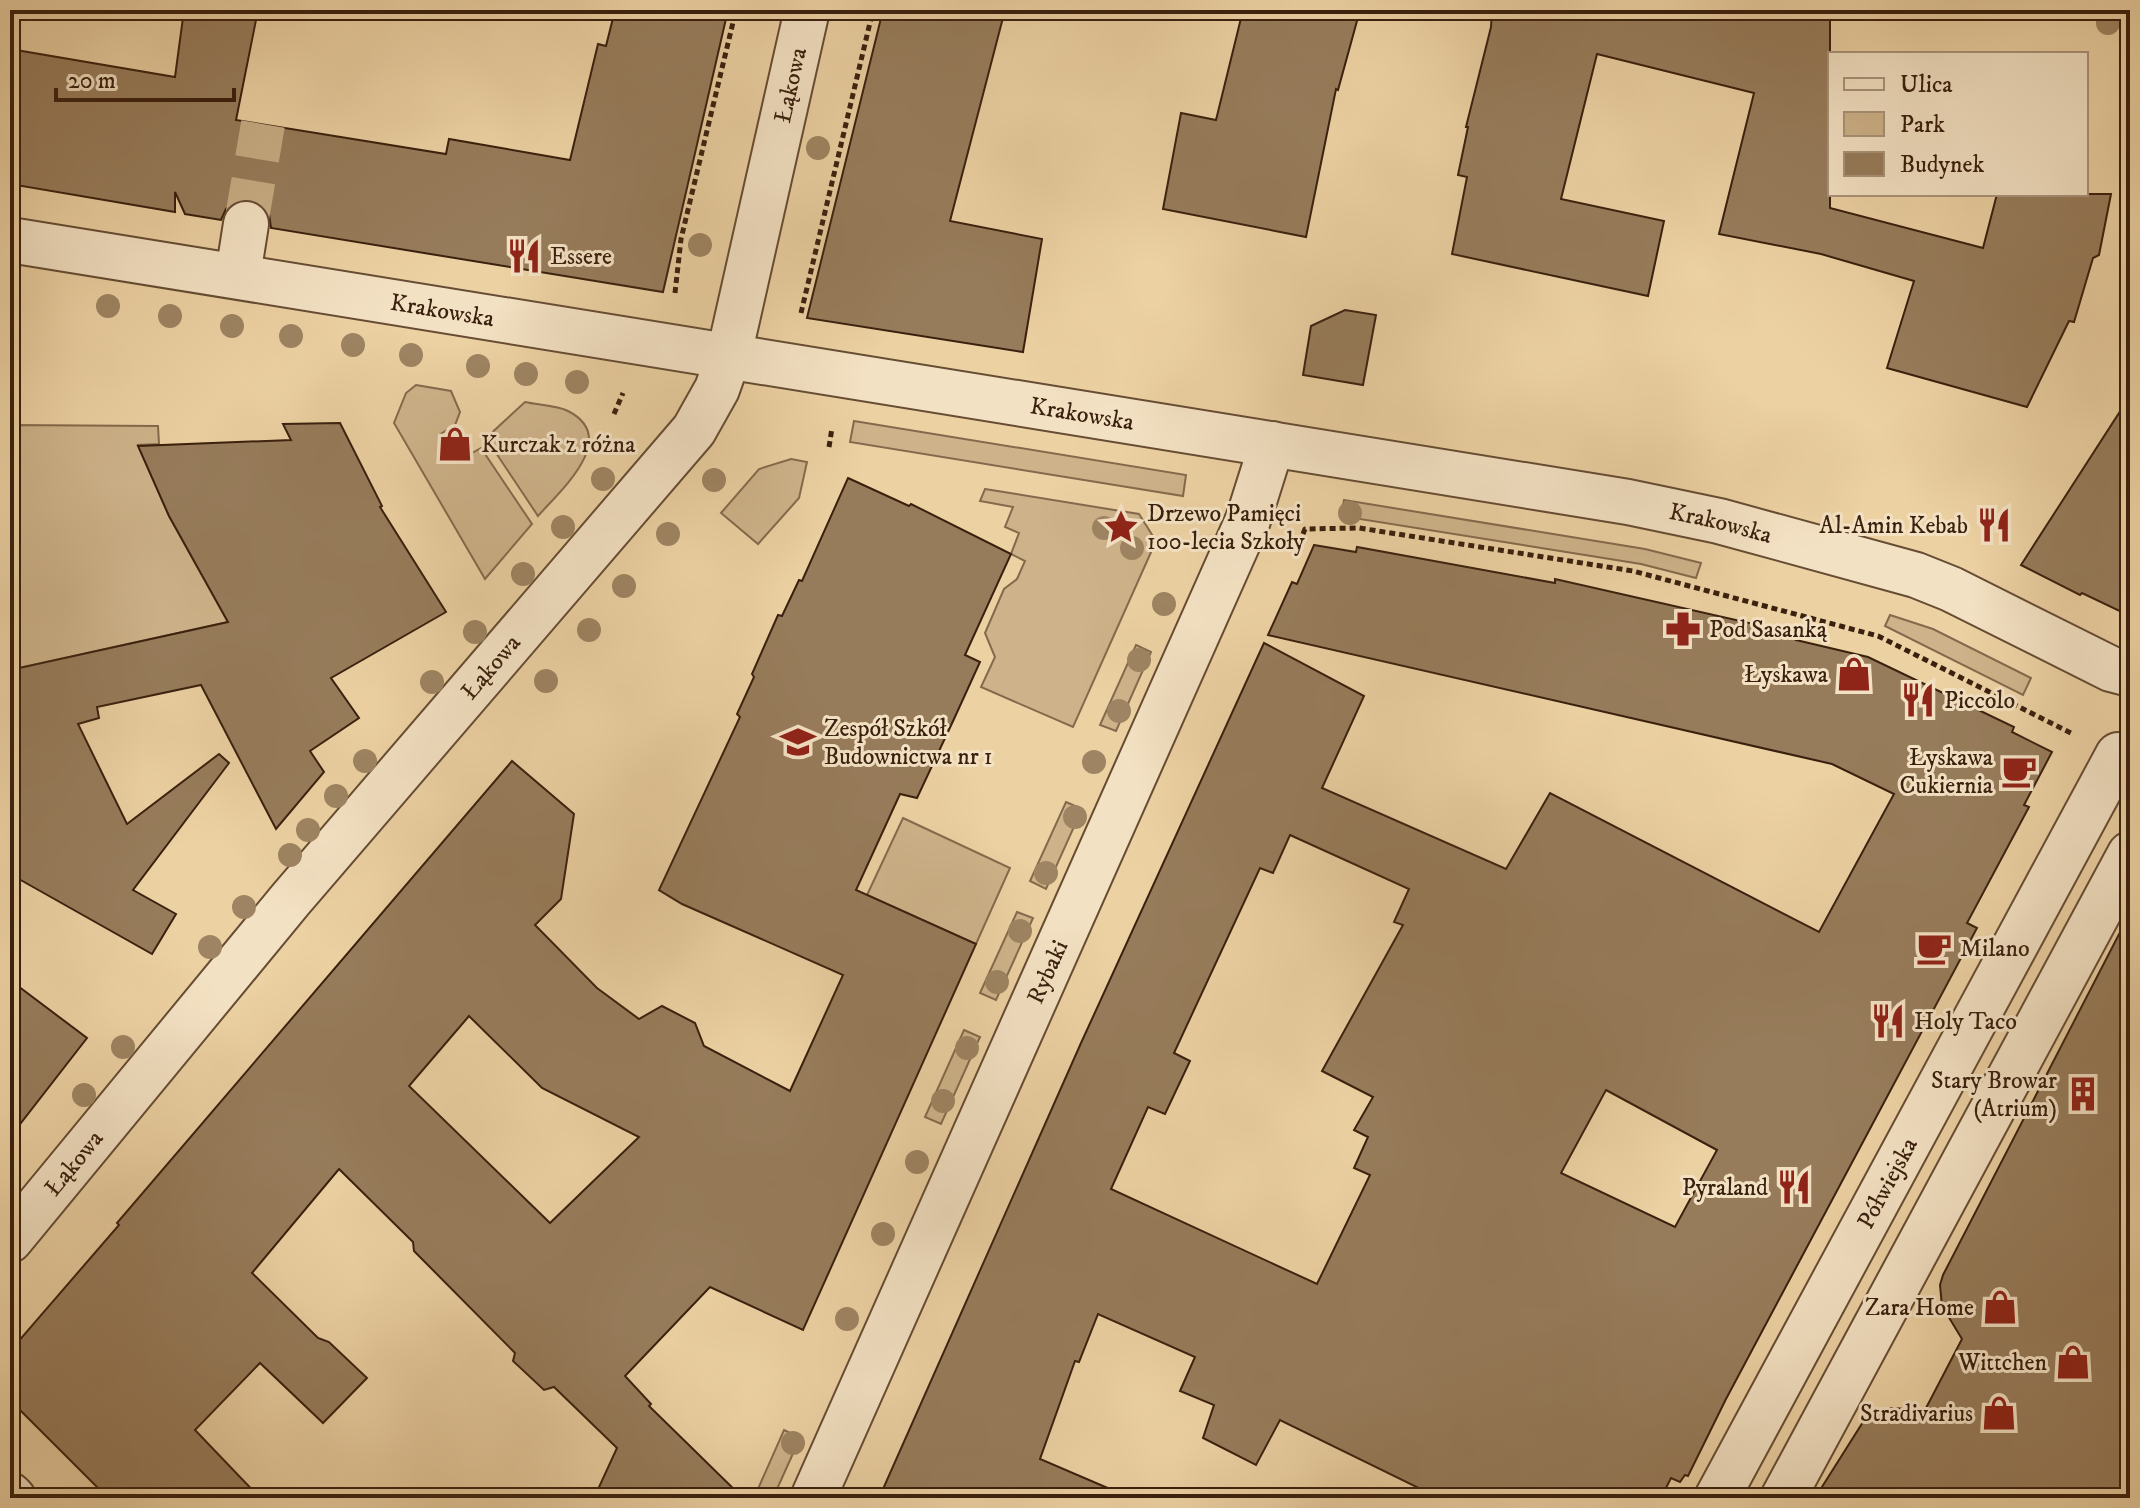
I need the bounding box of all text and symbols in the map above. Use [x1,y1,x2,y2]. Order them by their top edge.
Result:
street label: Łąkowa [768,44,814,126]
scale bar [56,52,234,102]
legend [1828,52,2088,196]
text: 20 m [68,66,116,96]
text: Ulica [1900,70,1953,100]
text: Park [1900,110,1945,140]
text: Budynek [1900,150,1984,180]
restaurant icon: Essere [505,237,543,275]
place label: Essere [550,242,612,272]
street label: Krakowska [388,288,497,334]
street label: Krakowska [1028,391,1137,438]
shop icon: Kurczak z różna [436,425,474,463]
place label: Kurczak z różna [481,430,636,460]
street label: Krakowska [1666,497,1776,551]
place label: Drzewo Pamięci 100-lecia Szkoły [1147,499,1305,557]
restaurant icon: Al-Amin Kebab [1975,506,2013,544]
place icon: Drzewo Pamięci 100-lecia Szkoły [1102,508,1140,546]
place label: Al-Amin Kebab [1819,511,1968,541]
pharmacy icon: Pod Sasanką [1664,610,1702,648]
place label: Pod Sasanką [1709,615,1828,645]
street label: Łąkowa [455,628,528,706]
shop icon: Łyskawa [1835,655,1873,693]
place label: Łyskawa [1744,660,1829,690]
restaurant icon: Piccolo [1899,681,1937,719]
place label: Piccolo [1944,686,2015,716]
place label: Zespół Szkół Budownictwa nr 1 [824,714,993,772]
school or university icon: Zespół Szkół Budownictwa nr 1 [779,723,817,761]
place label: Łyskawa Cukiernia [1900,743,1994,801]
cafe icon: Łyskawa Cukiernia [2000,752,2038,790]
cafe icon: Milano [1915,929,1953,967]
place label: Milano [1960,934,2030,964]
street label: Rybaki [1021,936,1075,1009]
restaurant icon: Holy Taco [1869,1002,1907,1040]
place label: Holy Taco [1914,1007,2017,1037]
place label: Stary Browar (Atrium) [1931,1066,2057,1124]
building icon: Stary Browar (Atrium) [2064,1075,2102,1113]
street label: Łąkowa [39,1124,111,1202]
street label: Półwiejska [1851,1132,1925,1234]
restaurant icon: Pyraland [1775,1168,1813,1206]
place label: Pyraland [1682,1173,1768,1203]
shop icon: Zara Home [1981,1288,2019,1326]
place label: Zara Home [1865,1293,1974,1323]
shop icon: Wittchen [2054,1343,2092,1381]
place label: Wittchen [1957,1348,2047,1378]
shop icon: Stradivarius [1980,1394,2018,1432]
place label: Stradivarius [1860,1399,1973,1429]

